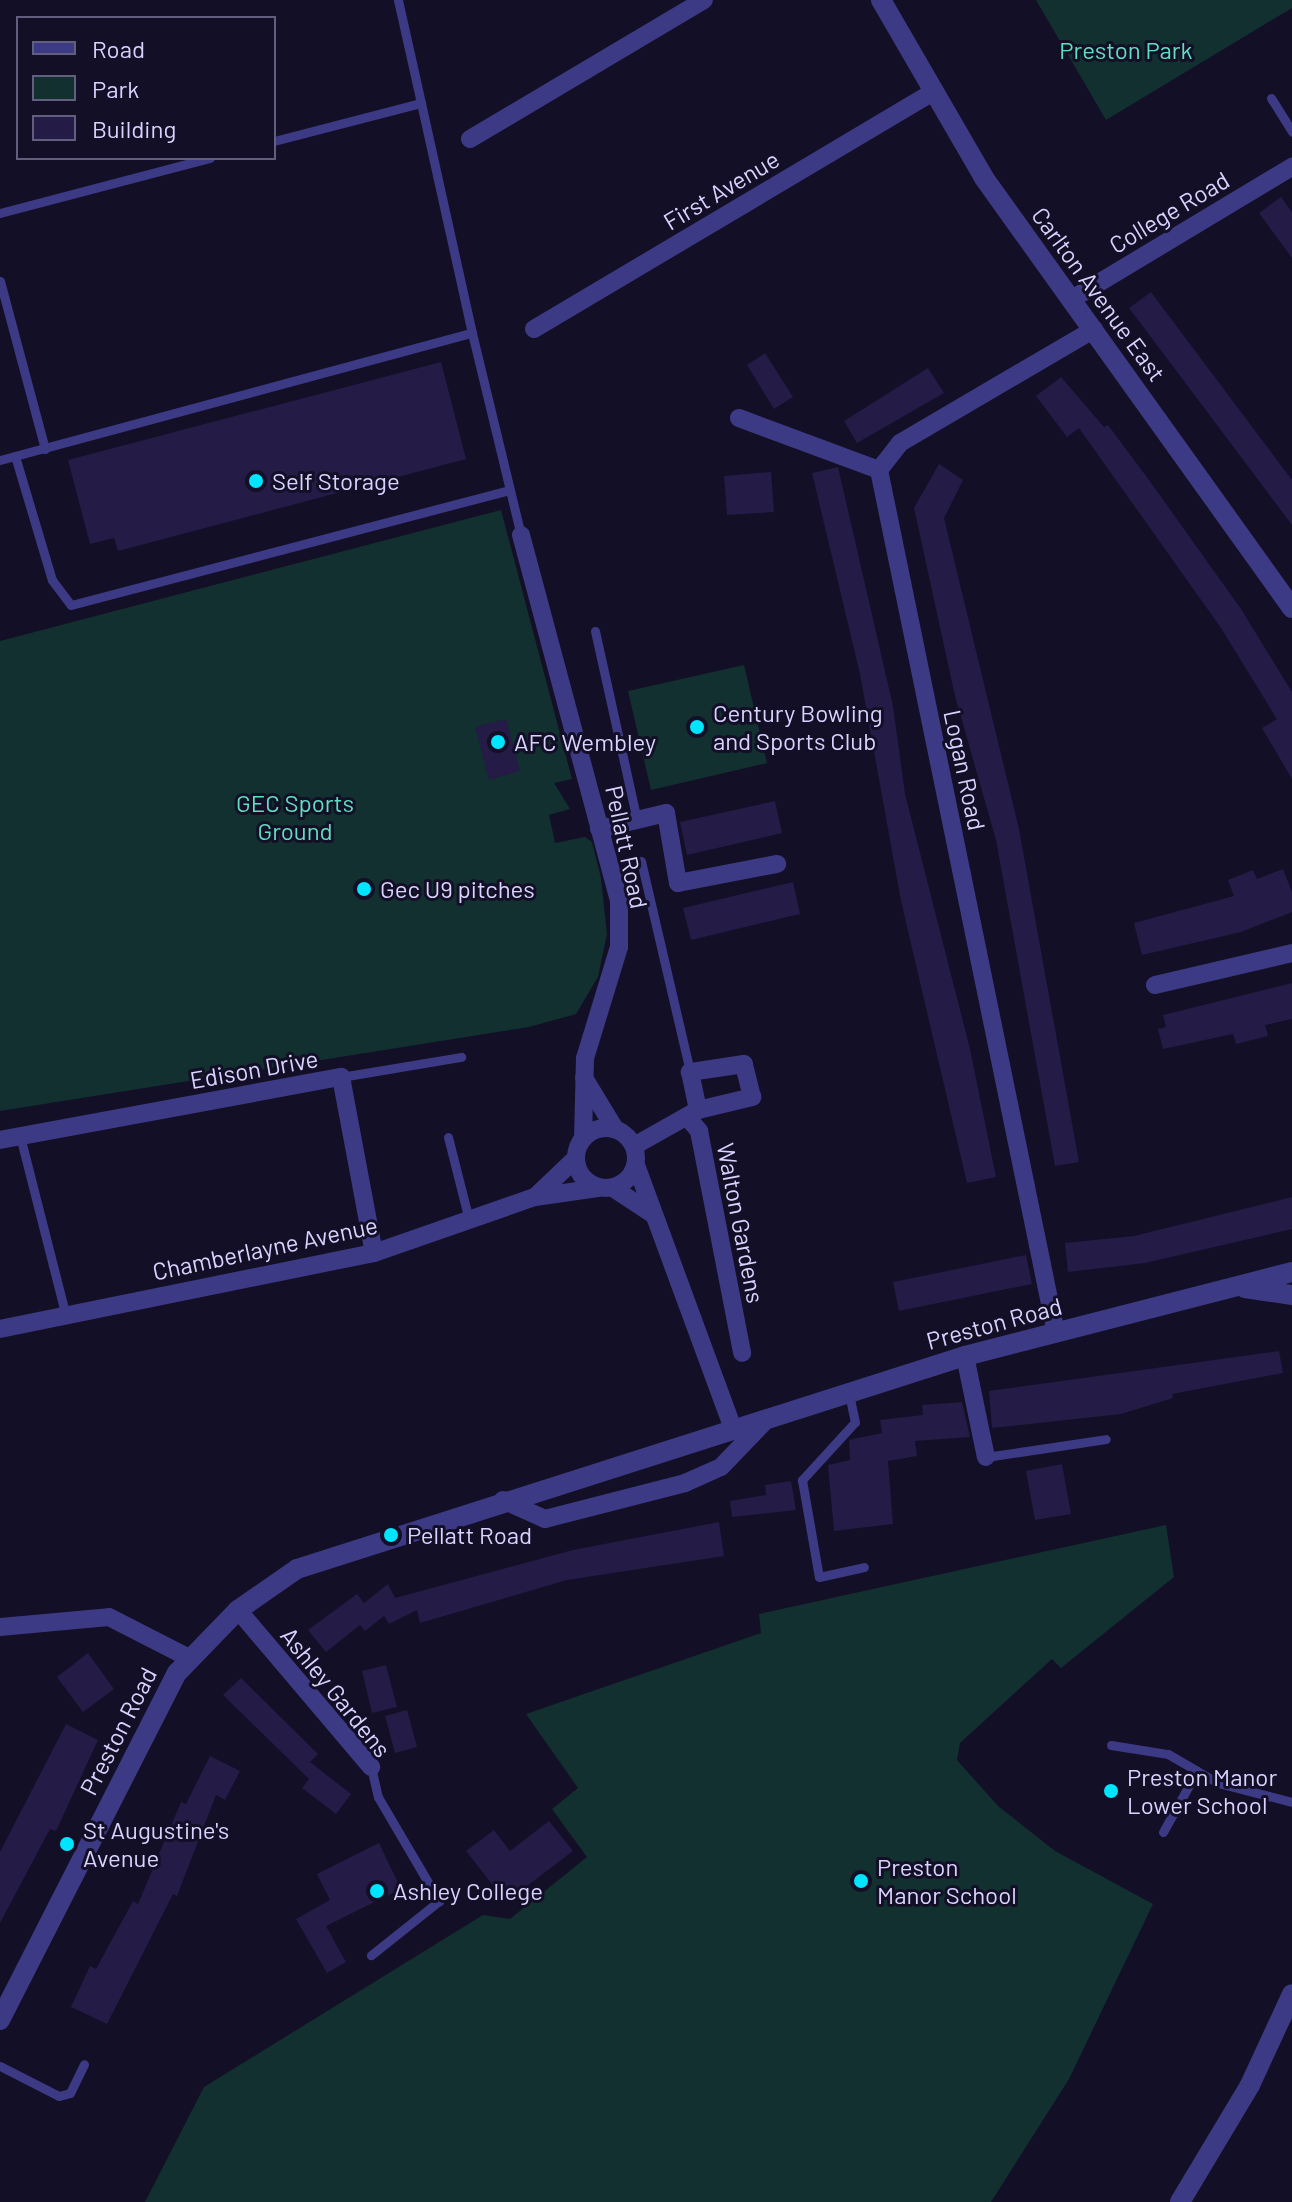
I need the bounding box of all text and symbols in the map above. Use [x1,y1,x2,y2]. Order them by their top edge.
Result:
legend [16,16,276,160]
text: Road [92,34,145,63]
park label: Preston Park [1059,36,1193,64]
text: Park [92,74,139,103]
text: Building [92,114,176,143]
street label: First Avenue [658,144,784,236]
street label: College Road [1104,165,1234,259]
street label: Carlton Avenue East [1026,201,1172,387]
place label: Self Storage [272,467,400,495]
marker: Self Storage [247,472,265,490]
place label: Century Bowling and Sports Club [713,699,883,755]
street label: Logan Road [938,707,992,833]
marker: Century Bowling and Sports Club [688,718,706,736]
place label: AFC Wembley [514,728,656,756]
marker: AFC Wembley [489,733,507,751]
street label: Pellatt Road [600,783,654,911]
park label: GEC Sports Ground [236,789,354,845]
place label: Gec U9 pitches [380,875,535,903]
marker: Gec U9 pitches [355,880,373,898]
street label: Edison Drive [188,1044,320,1094]
street label: Walton Gardens [711,1140,771,1306]
street label: Chamberlayne Avenue [150,1210,380,1286]
street label: Preston Road [923,1291,1065,1355]
place label: Pellatt Road [407,1521,532,1549]
marker: Pellatt Road [382,1526,400,1544]
street label: Ashley Gardens [275,1621,397,1763]
street label: Preston Road [74,1662,162,1800]
place label: Preston Manor Lower School [1127,1763,1277,1819]
marker: Preston Manor Lower School [1102,1782,1120,1800]
place label: St Augustine's Avenue [83,1816,229,1872]
marker: St Augustine's Avenue [58,1835,76,1853]
place label: Preston Manor School [877,1853,1017,1909]
marker: Preston Manor School [852,1872,870,1890]
place label: Ashley College [393,1877,543,1905]
marker: Ashley College [368,1882,386,1900]

